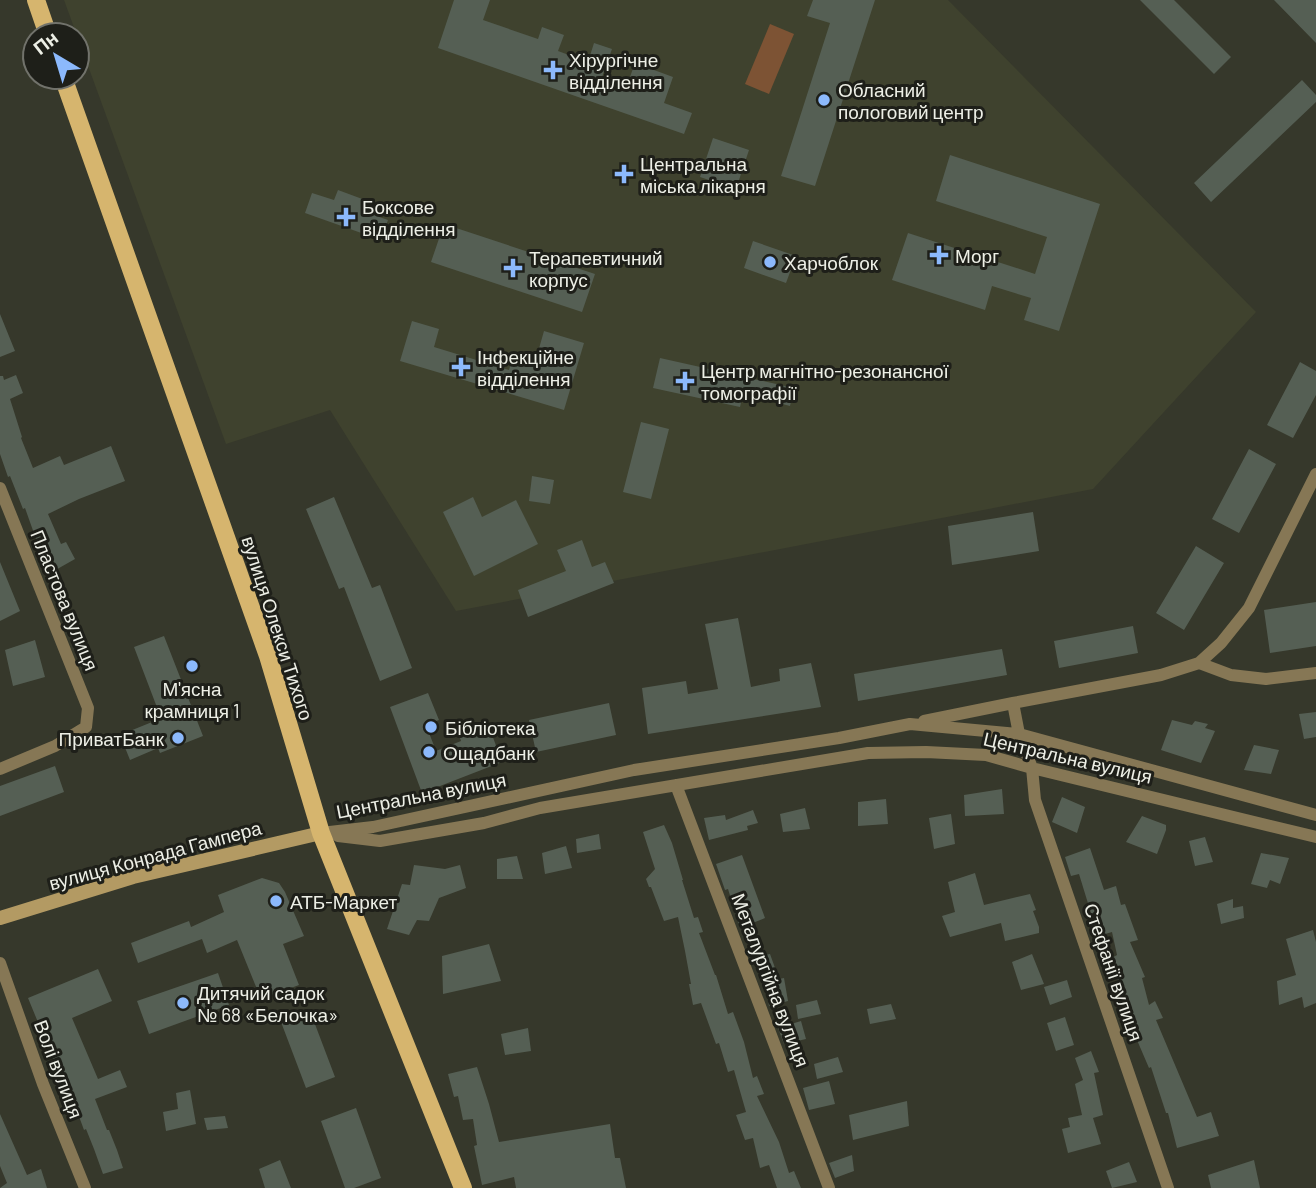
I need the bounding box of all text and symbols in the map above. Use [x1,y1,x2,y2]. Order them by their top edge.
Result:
north arrow [21,21,91,91]
text: Пн [28,25,62,59]
place label: Хірургічне відділення [569,48,663,93]
marker: Хірургічне відділення [543,60,563,80]
place label: Обласний пологовий центр [838,78,984,123]
marker: Обласний пологовий центр [816,92,832,108]
place label: Центральна міська лікарня [640,152,766,197]
marker: Центральна міська лікарня [614,164,634,184]
place label: Боксове відділення [362,195,456,240]
marker: Боксове відділення [336,207,356,227]
place label: Морг [955,244,999,267]
marker: Морг [929,245,949,265]
place label: Терапевтичний корпус [529,246,663,291]
place label: Харчоблок [784,251,879,274]
marker: Харчоблок [762,254,778,270]
marker: Терапевтичний корпус [503,258,523,278]
place label: Інфекційне відділення [477,345,574,390]
marker: Інфекційне відділення [451,357,471,377]
place label: Центр магнітно-резонансної томографії [701,359,950,404]
marker: Центр магнітно-резонансної томографії [675,371,695,391]
street label: Пластова вулиця [26,526,104,674]
street label: вулиця Олекси Тихого [237,533,319,723]
marker: М'ясна крамниця 1 [184,658,200,674]
place label: М'ясна крамниця 1 [144,677,240,722]
place label: Бібліотека [445,716,536,739]
marker: Бібліотека [423,719,439,735]
street label: Центральна вулиця [981,726,1155,788]
place label: ПриватБанк [59,727,165,750]
marker: ПриватБанк [170,730,186,746]
place label: Ощадбанк [443,741,536,764]
marker: Ощадбанк [421,744,437,760]
street label: Центральна вулиця [334,767,508,823]
street label: вулиця Конрада Гампера [46,815,264,894]
place label: АТБ-Маркет [290,890,397,913]
street label: Металургійна вулиця [727,890,815,1070]
marker: АТБ-Маркет [268,893,284,909]
street label: Стефанії вулиця [1080,900,1148,1044]
place label: Дитячий садок № 68 «Белочка» [197,981,338,1026]
marker: Дитячий садок № 68 «Белочка» [175,995,191,1011]
street label: Волі вулиця [30,1017,88,1121]

